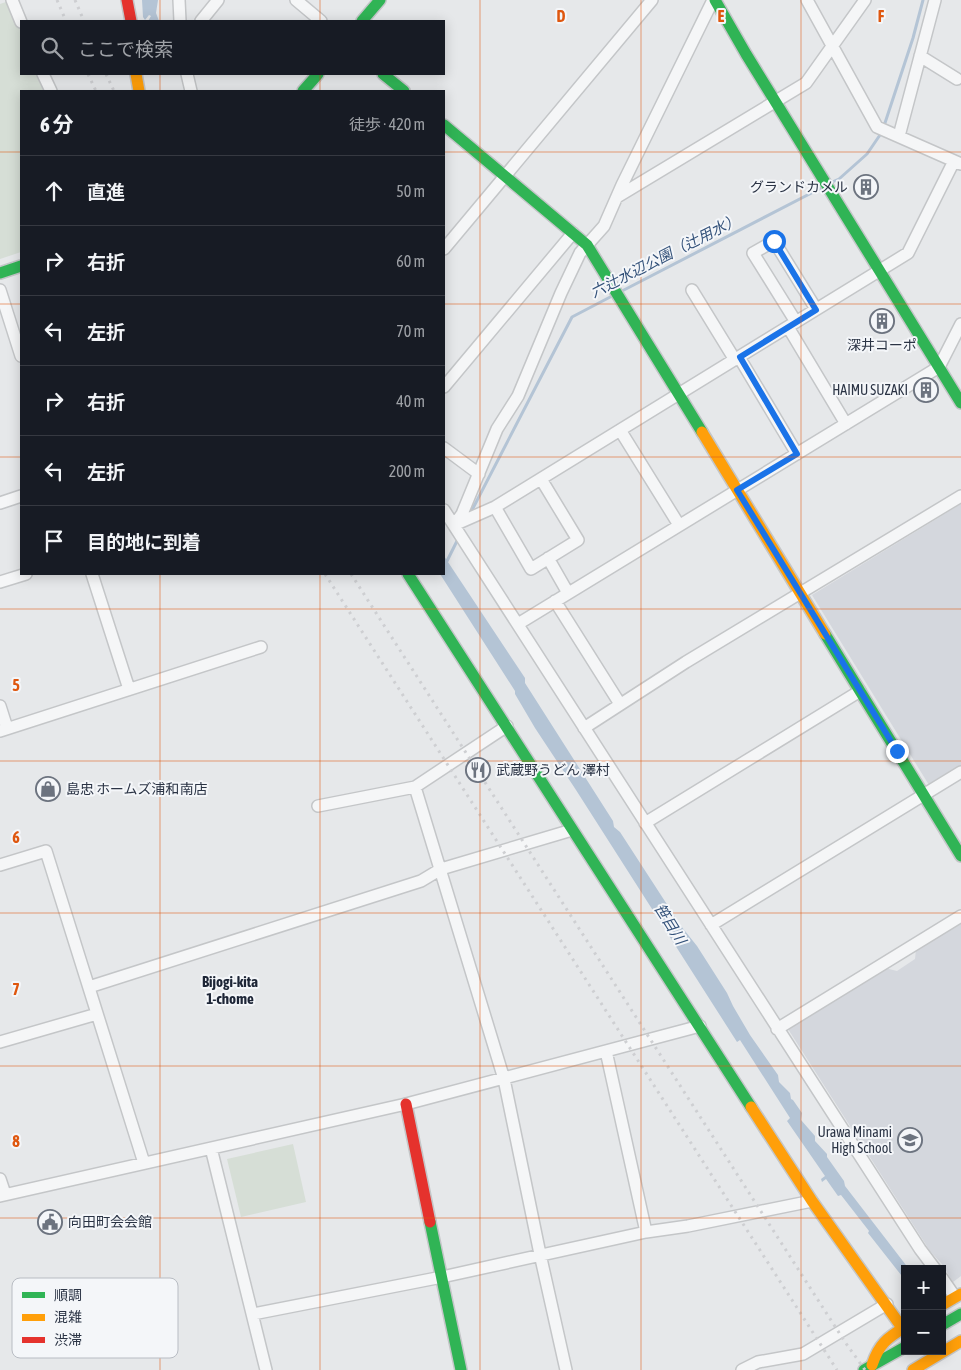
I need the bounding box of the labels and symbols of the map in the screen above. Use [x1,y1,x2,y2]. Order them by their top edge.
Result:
text: D [557,7,566,25]
text: E [718,7,725,25]
text: F [878,7,885,25]
building icon: グランドカメル [853,174,879,200]
place label: グランドカメル [750,179,848,195]
water label: 六辻水辺公園（辻用水） [587,211,742,301]
route start [763,230,786,253]
building icon: 深井コーポ [869,308,895,334]
place label: 深井コーポ [847,337,917,353]
building icon: HAIMU SUZAKI [913,377,939,403]
place label: HAIMU SUZAKI [832,382,908,398]
text: 5 [12,676,20,694]
route end [886,740,909,763]
restaurant icon: 武蔵野うどん 澤村 [465,757,491,783]
place label: 武蔵野うどん 澤村 [496,762,610,778]
shop icon: 島忠 ホームズ浦和南店 [35,776,61,802]
place label: 島忠 ホームズ浦和南店 [66,781,208,797]
text: 6 [12,828,20,846]
water label: 笹目川 [651,900,691,949]
district label: Bijogi-kita 1-chome [202,973,258,1007]
text: 7 [12,980,20,998]
place label: Urawa Minami High School [818,1124,892,1156]
school or university icon: Urawa Minami High School [897,1127,923,1153]
text: 8 [12,1132,20,1150]
public building icon: 向田町会会館 [37,1209,63,1235]
place label: 向田町会会館 [68,1214,152,1230]
legend [12,1278,178,1358]
text: 順調 [54,1287,82,1303]
text: 混雑 [54,1309,82,1325]
text: 渋滞 [54,1332,82,1348]

